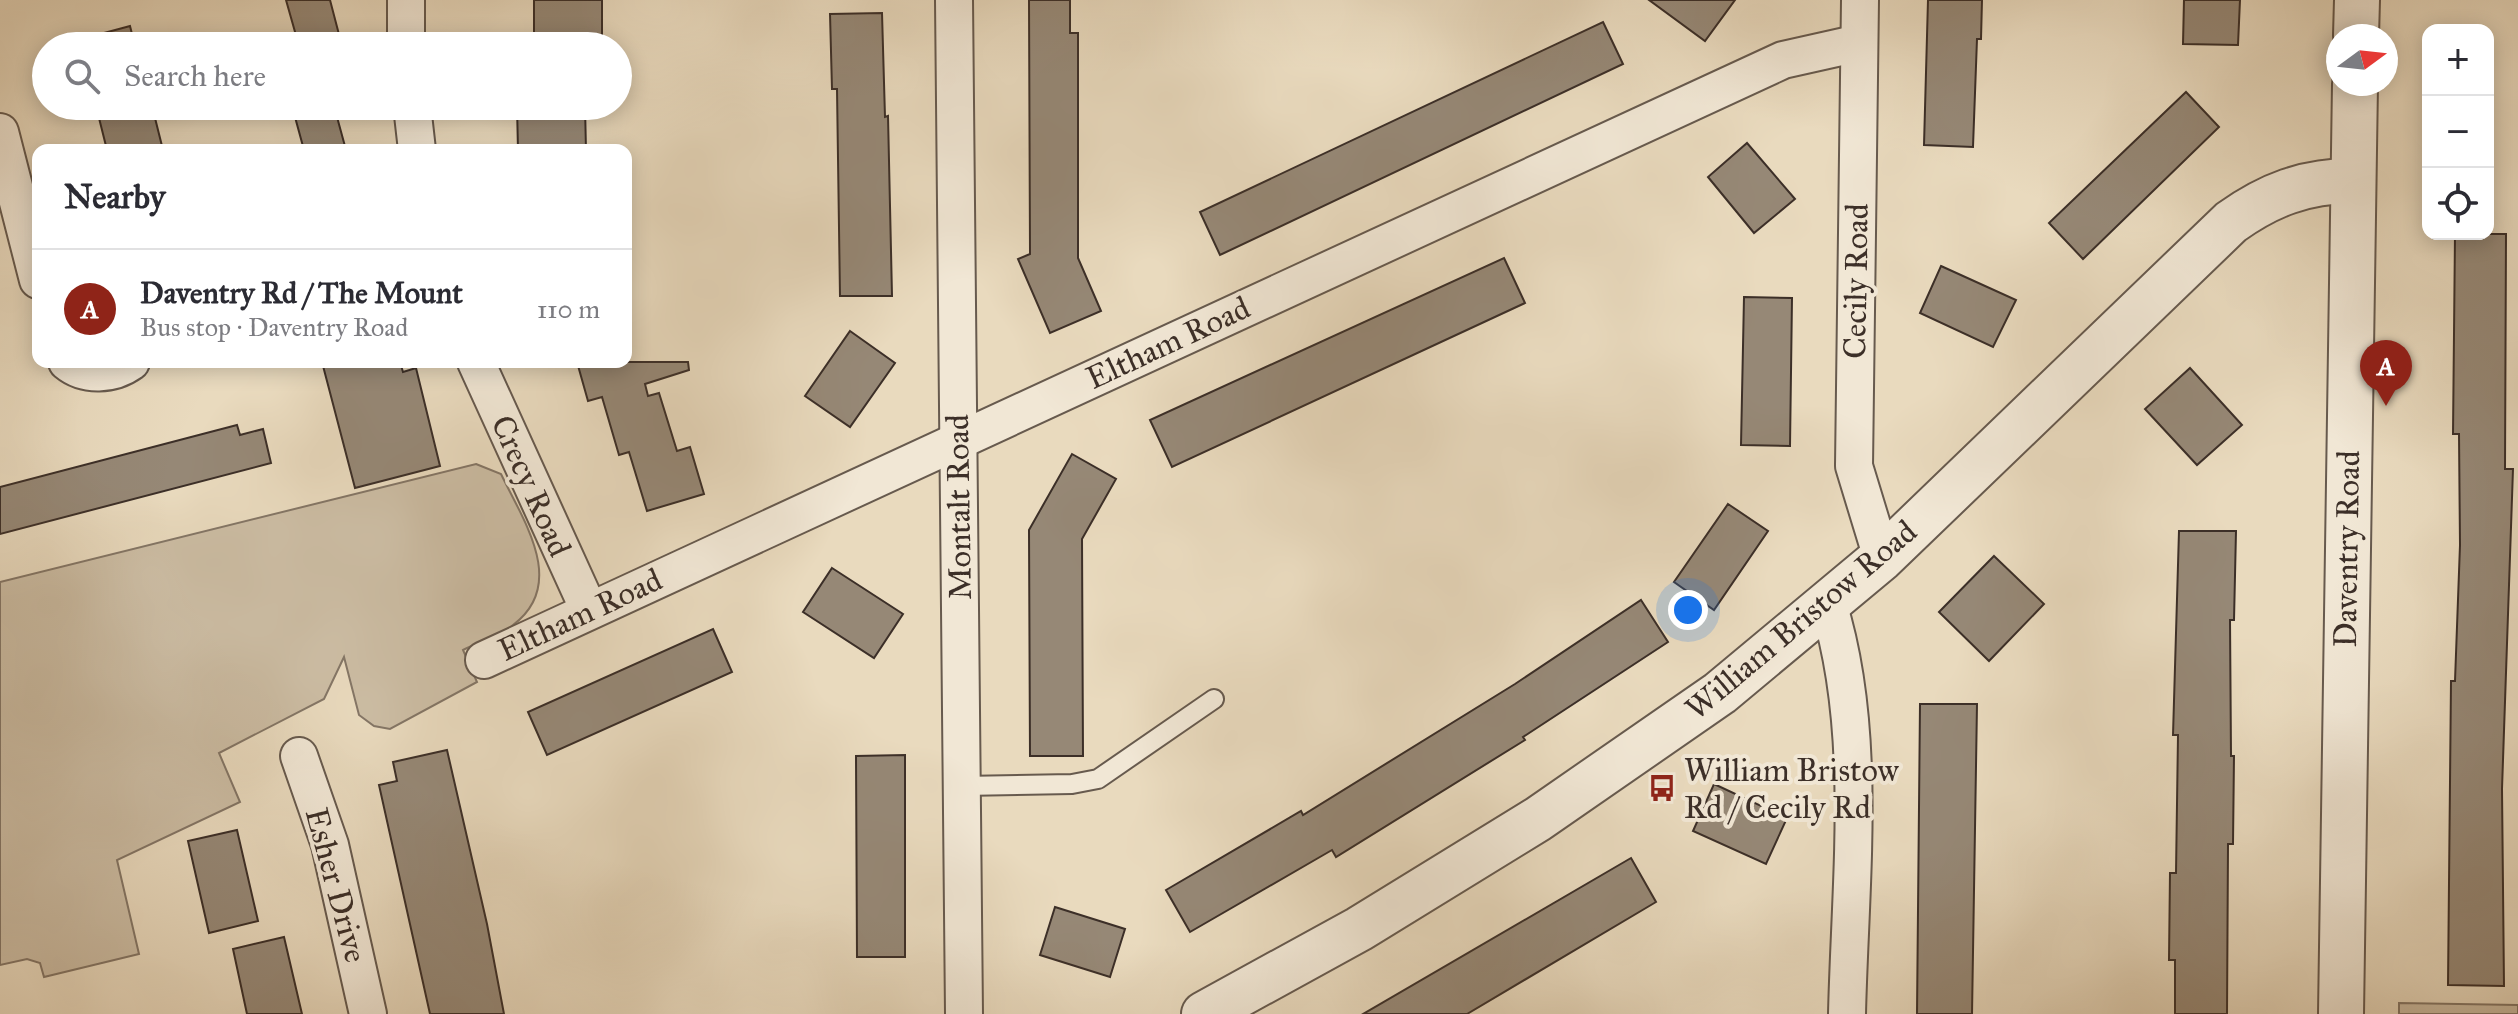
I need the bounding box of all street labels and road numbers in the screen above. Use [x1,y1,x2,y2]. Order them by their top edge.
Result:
street label: Cecily Road [1835,203,1877,359]
street label: Eltham Road [1080,288,1256,398]
street label: Crecy Road [483,409,579,563]
street label: Montalt Road [938,414,980,600]
street label: Daventry Road [2326,450,2368,648]
street label: William Bristow Road [1678,512,1924,728]
street label: Eltham Road [492,560,668,670]
street label: Esher Drive [297,803,375,967]

